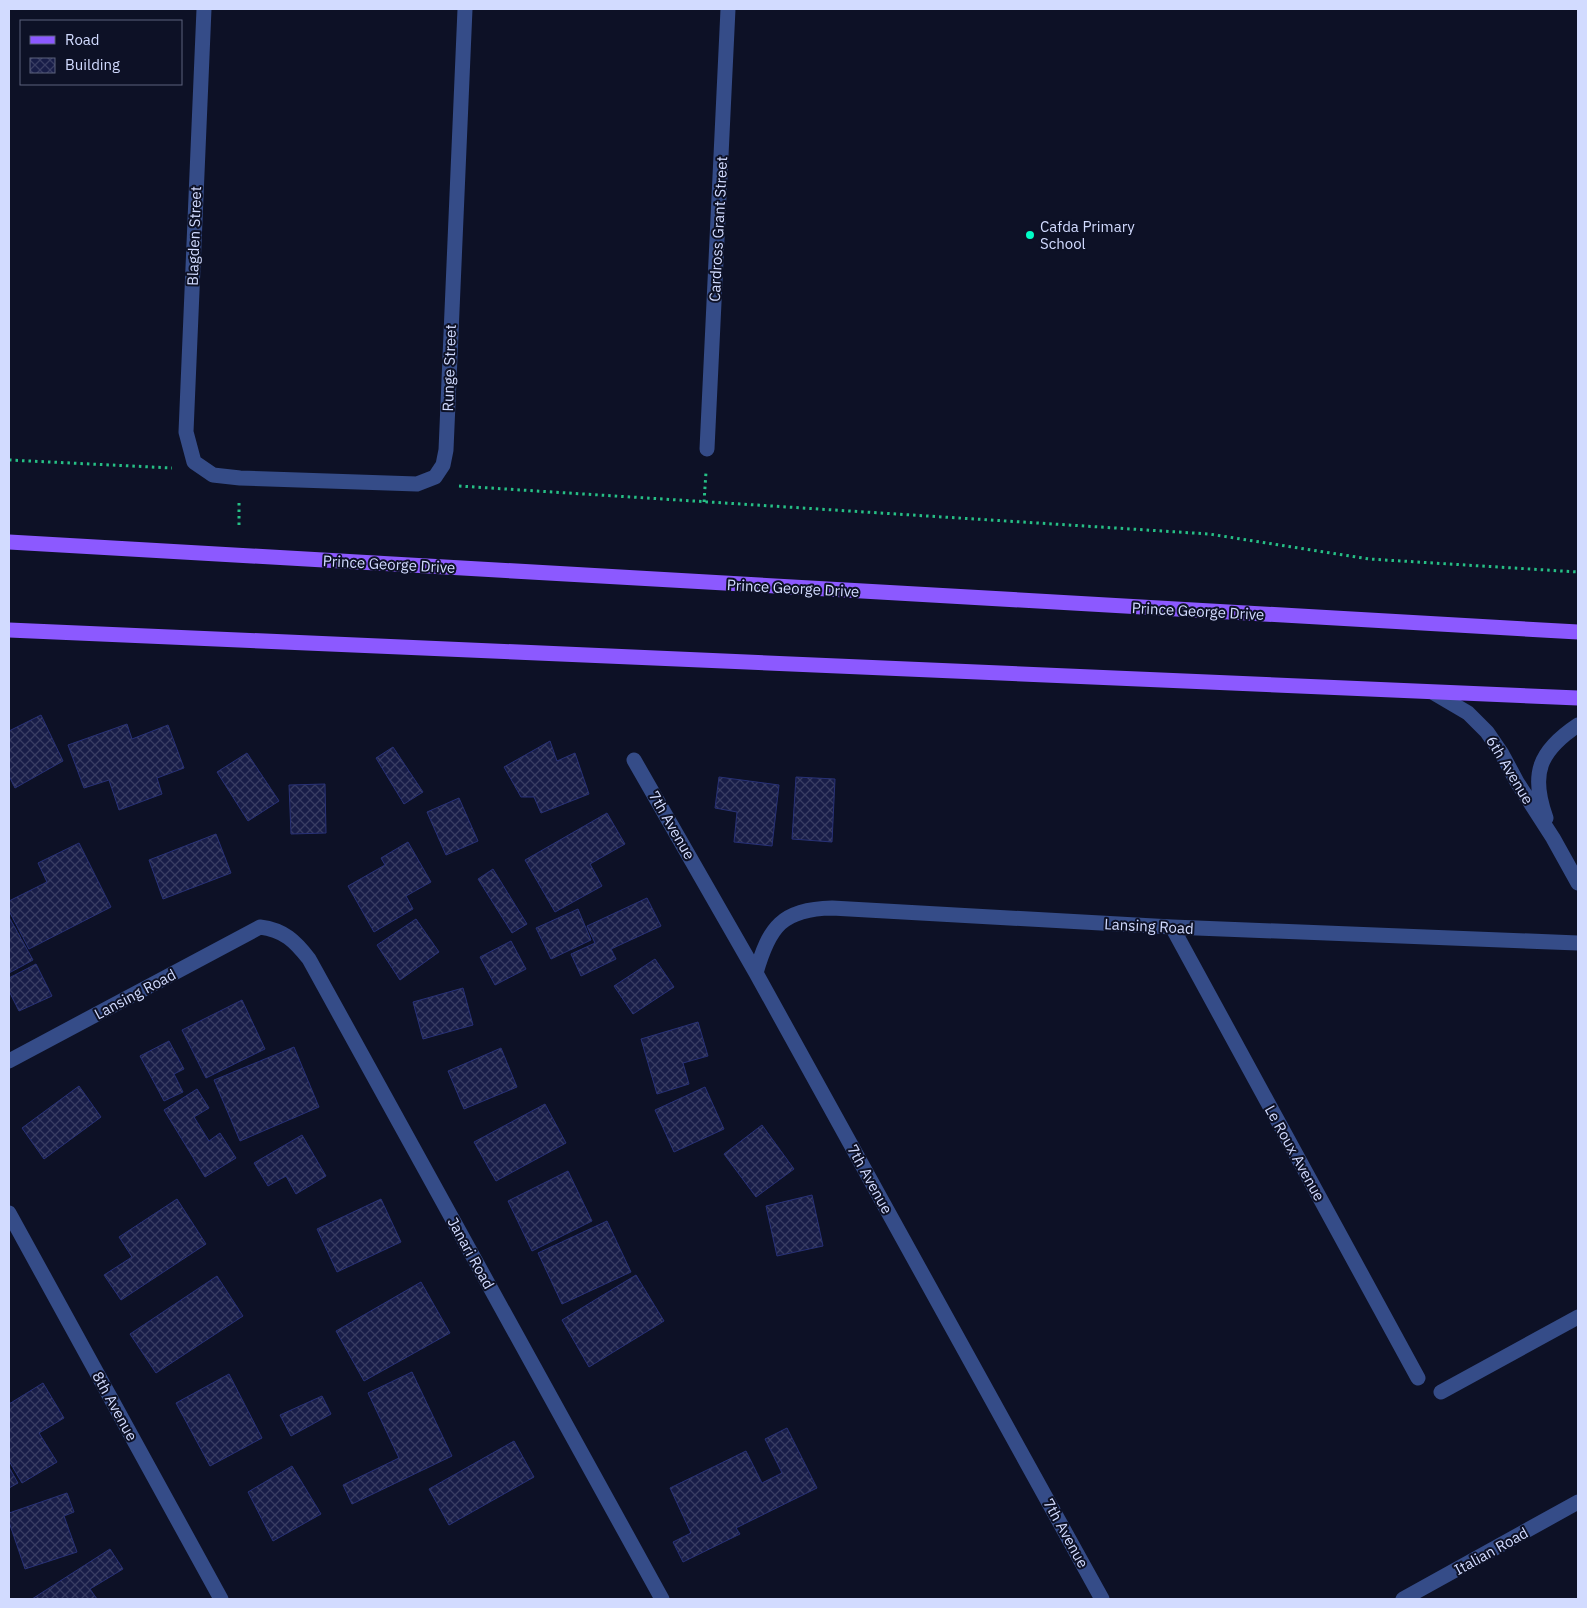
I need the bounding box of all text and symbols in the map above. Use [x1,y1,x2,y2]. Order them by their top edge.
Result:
legend [20,20,182,85]
text: Road [65,30,100,49]
text: Building [65,55,120,74]
street label: Cardross Grant Street [705,156,731,302]
street label: Blagden Street [183,186,205,286]
place label: Cafda Primary School [1040,217,1135,253]
marker: Cafda Primary School [1024,229,1036,241]
street label: Runge Street [438,324,460,412]
street label: Prince George Drive [322,551,456,577]
street label: Prince George Drive [726,575,860,601]
street label: Prince George Drive [1131,598,1265,624]
street label: 6th Avenue [1482,732,1538,808]
street label: 7th Avenue [645,787,699,863]
street label: Lansing Road [1104,914,1194,938]
street label: Lansing Road [91,965,179,1023]
street label: Le Roux Avenue [1261,1102,1329,1204]
street label: 7th Avenue [843,1141,897,1217]
street label: Janari Road [443,1214,499,1292]
street label: 8th Avenue [88,1368,142,1444]
street label: 7th Avenue [1039,1495,1093,1571]
street label: Italian Road [1451,1523,1531,1579]

